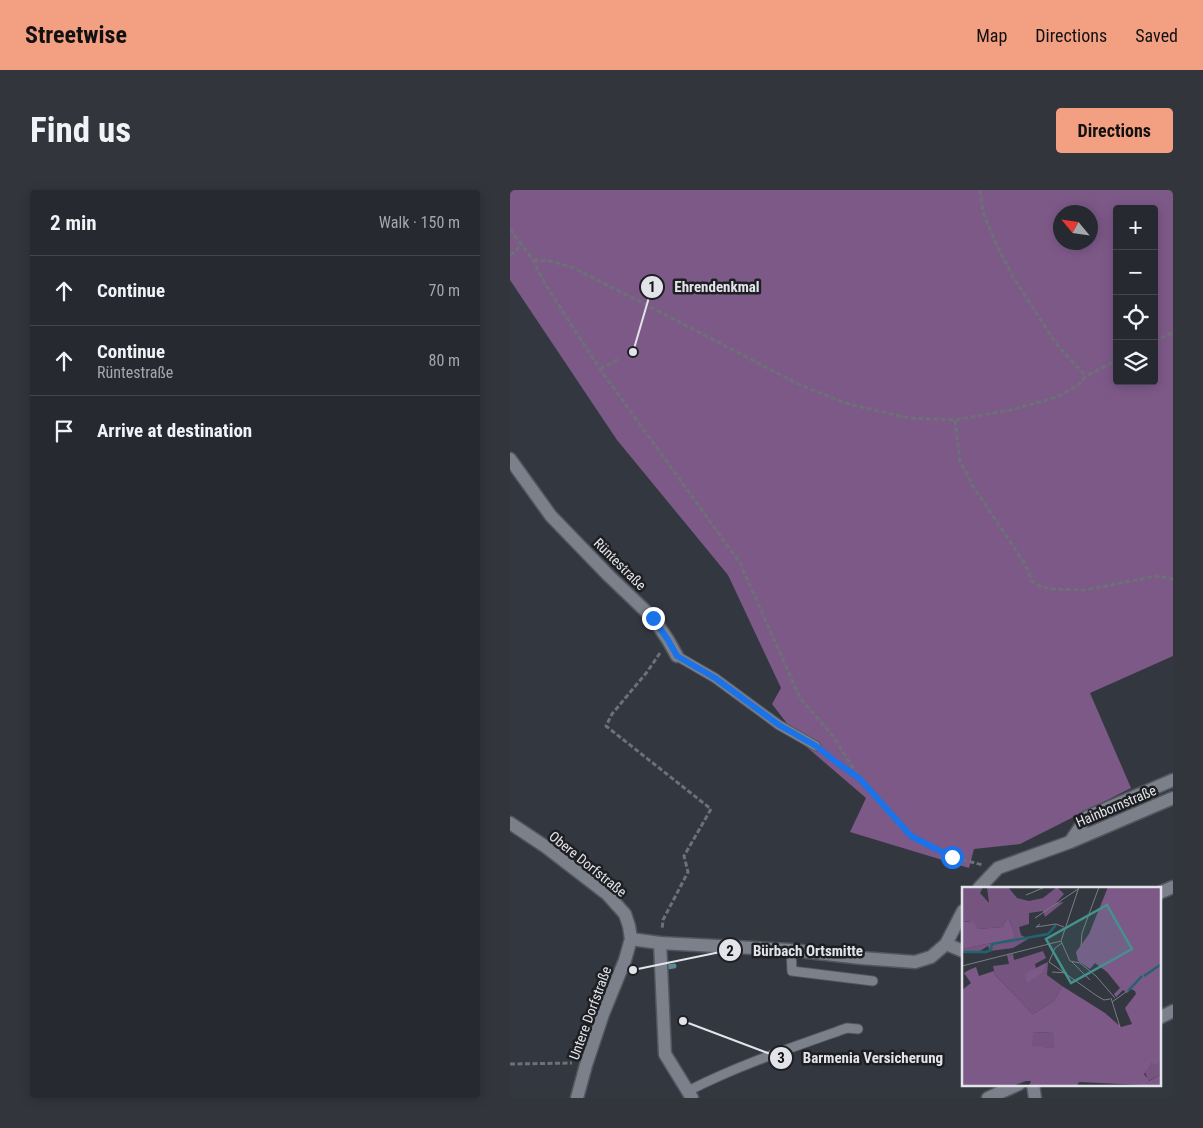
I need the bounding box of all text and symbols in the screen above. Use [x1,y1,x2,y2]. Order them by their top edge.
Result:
text: Streetwise [25,21,127,49]
text: Map [976,25,1007,46]
text: Directions [1035,25,1107,46]
text: Saved [1135,25,1178,46]
button: Directions [1056,108,1173,153]
text: Find us [30,110,131,151]
north arrow [1053,205,1098,250]
map controls [1113,205,1158,385]
button: + [1113,205,1158,250]
text: 2 min [50,211,97,235]
text: Walk · 150 m [379,213,460,232]
button: − [1113,250,1158,295]
callout: Ehrendenkmal [639,272,769,302]
icon: ahead [50,277,78,305]
text: 1 [648,278,656,296]
text: Ehrendenkmal [674,278,760,296]
text: Continue [97,279,165,302]
text: 70 m [428,281,460,300]
button: locate [1113,295,1158,340]
text: Continue [97,340,165,363]
button: layers [1113,340,1158,385]
icon: ahead [50,347,78,375]
text: 80 m [428,351,460,370]
text: Rüntestraße [97,363,173,382]
icon: arrive [50,417,78,445]
text: Arrive at destination [97,419,252,442]
street label: Rüntestraße [591,535,650,594]
route end [642,607,665,630]
street label: Hainbornstraße [1074,782,1159,830]
street label: Obere Dorfstraße [546,828,630,900]
route start [941,846,964,869]
inset map [962,887,1160,1086]
callout: Bürbach Ortsmitte [718,935,873,965]
text: 2 [726,942,734,960]
text: Bürbach Ortsmitte [753,942,863,960]
street label: Untere Dorfstraße [566,964,614,1062]
callout: Barmenia Versicherung [768,1043,953,1073]
text: 3 [777,1049,785,1067]
text: Barmenia Versicherung [803,1049,943,1067]

